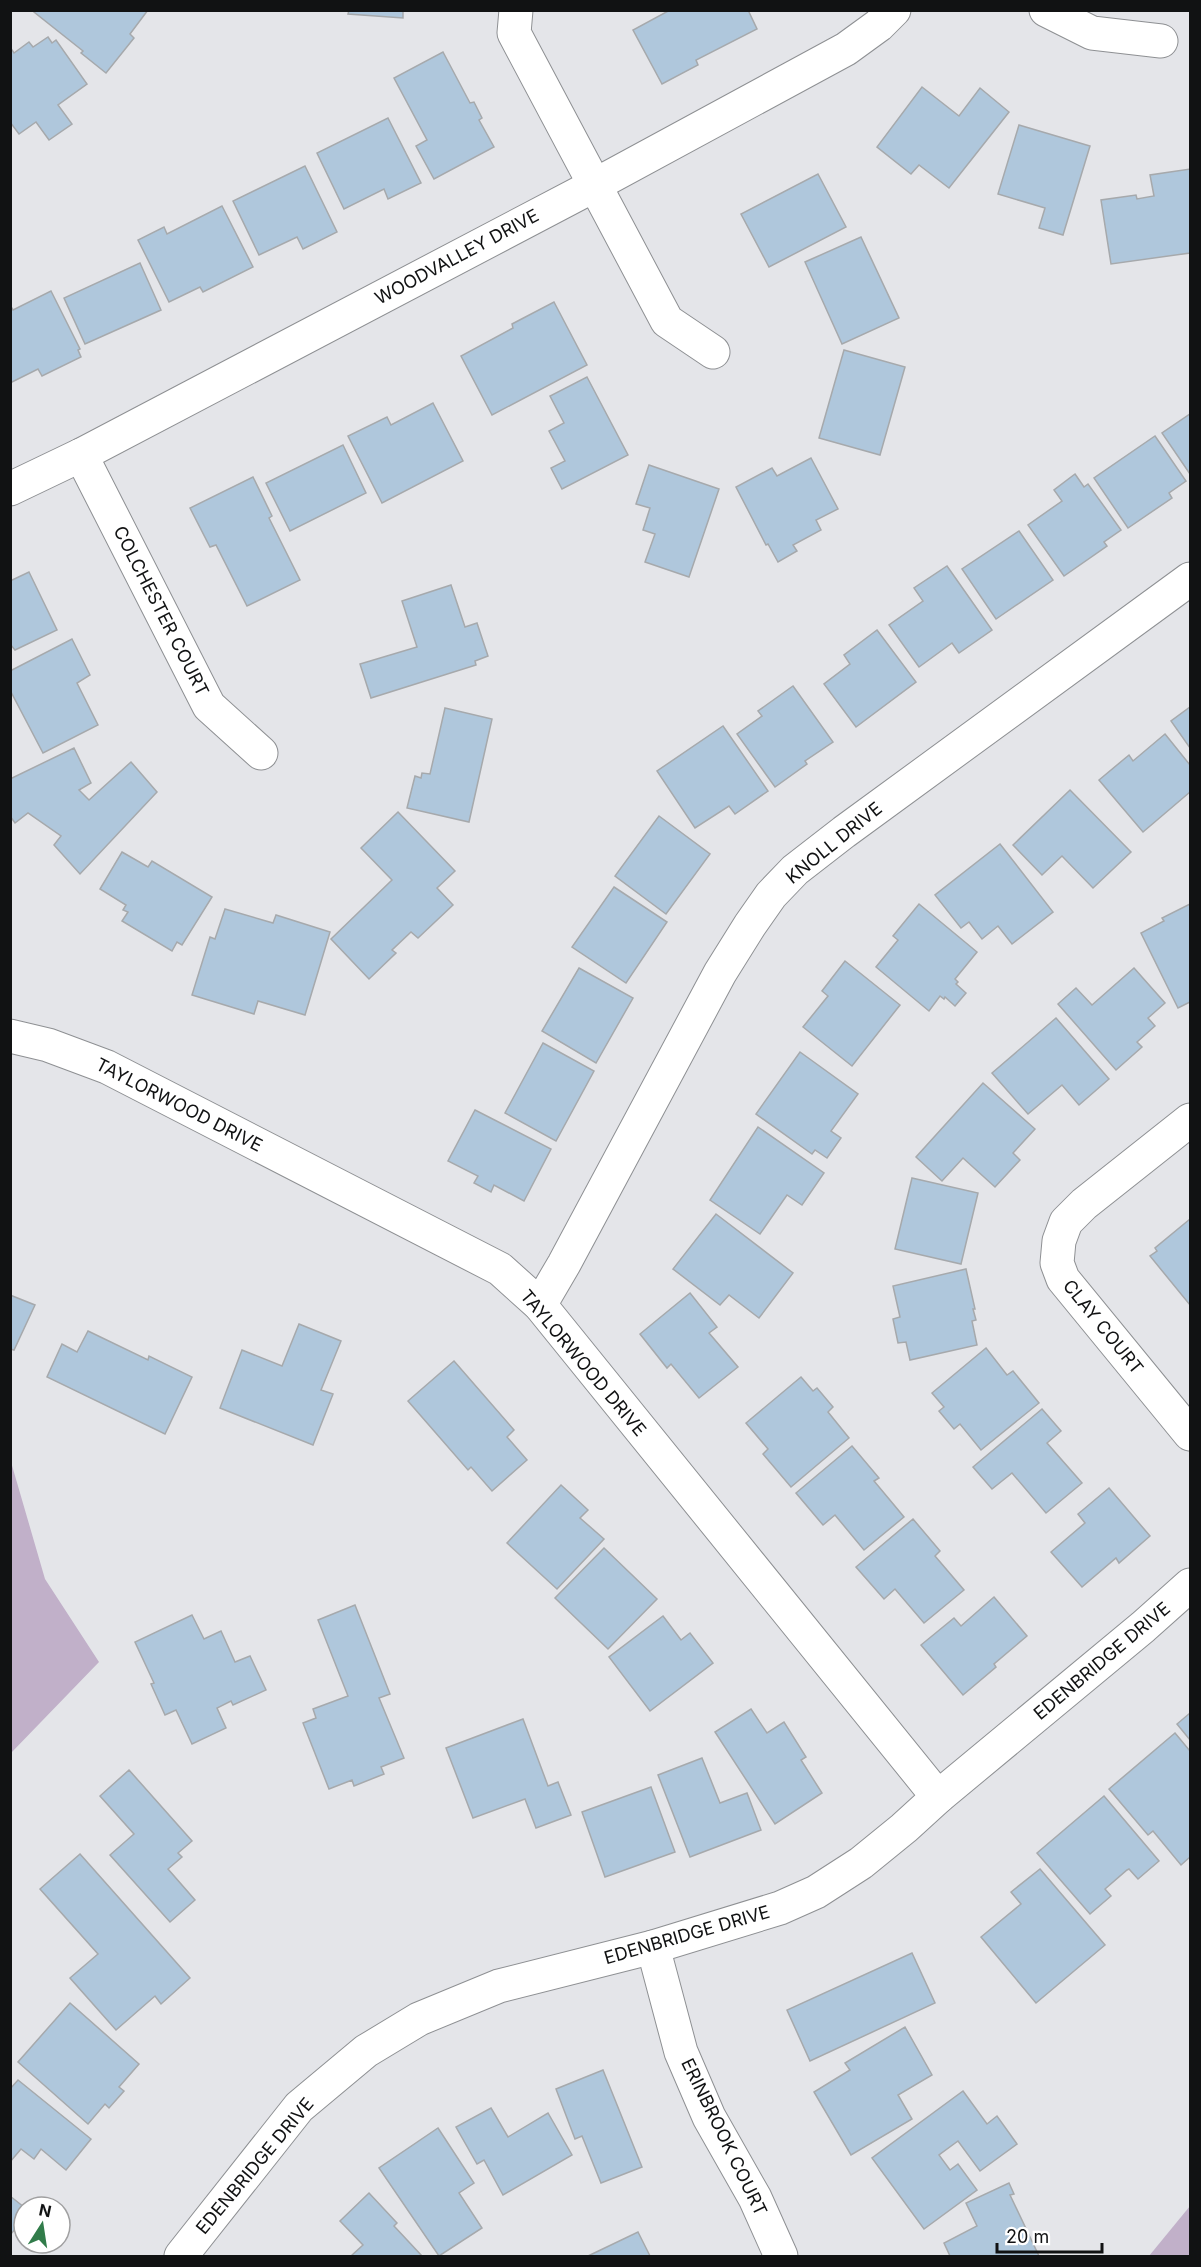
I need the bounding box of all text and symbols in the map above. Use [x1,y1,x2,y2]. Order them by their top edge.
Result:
street label: WOODVALLEY DRIVE [371,204,542,309]
street label: COLCHESTER COURT [109,522,213,699]
street label: KNOLL DRIVE [781,797,886,888]
street label: TAYLORWOOD DRIVE [92,1053,266,1156]
street label: CLAY COURT [1059,1275,1148,1378]
street label: TAYLORWOOD DRIVE [516,1285,651,1440]
street label: EDENBRIDGE DRIVE [1029,1598,1174,1724]
street label: EDENBRIDGE DRIVE [602,1901,772,1968]
street label: ERINBROOK COURT [677,2055,772,2219]
street label: EDENBRIDGE DRIVE [192,2093,318,2238]
north arrow [12,2195,72,2255]
text: N [37,2199,53,2221]
scale bar [997,2216,1102,2254]
text: 20 m [1006,2226,1049,2247]

